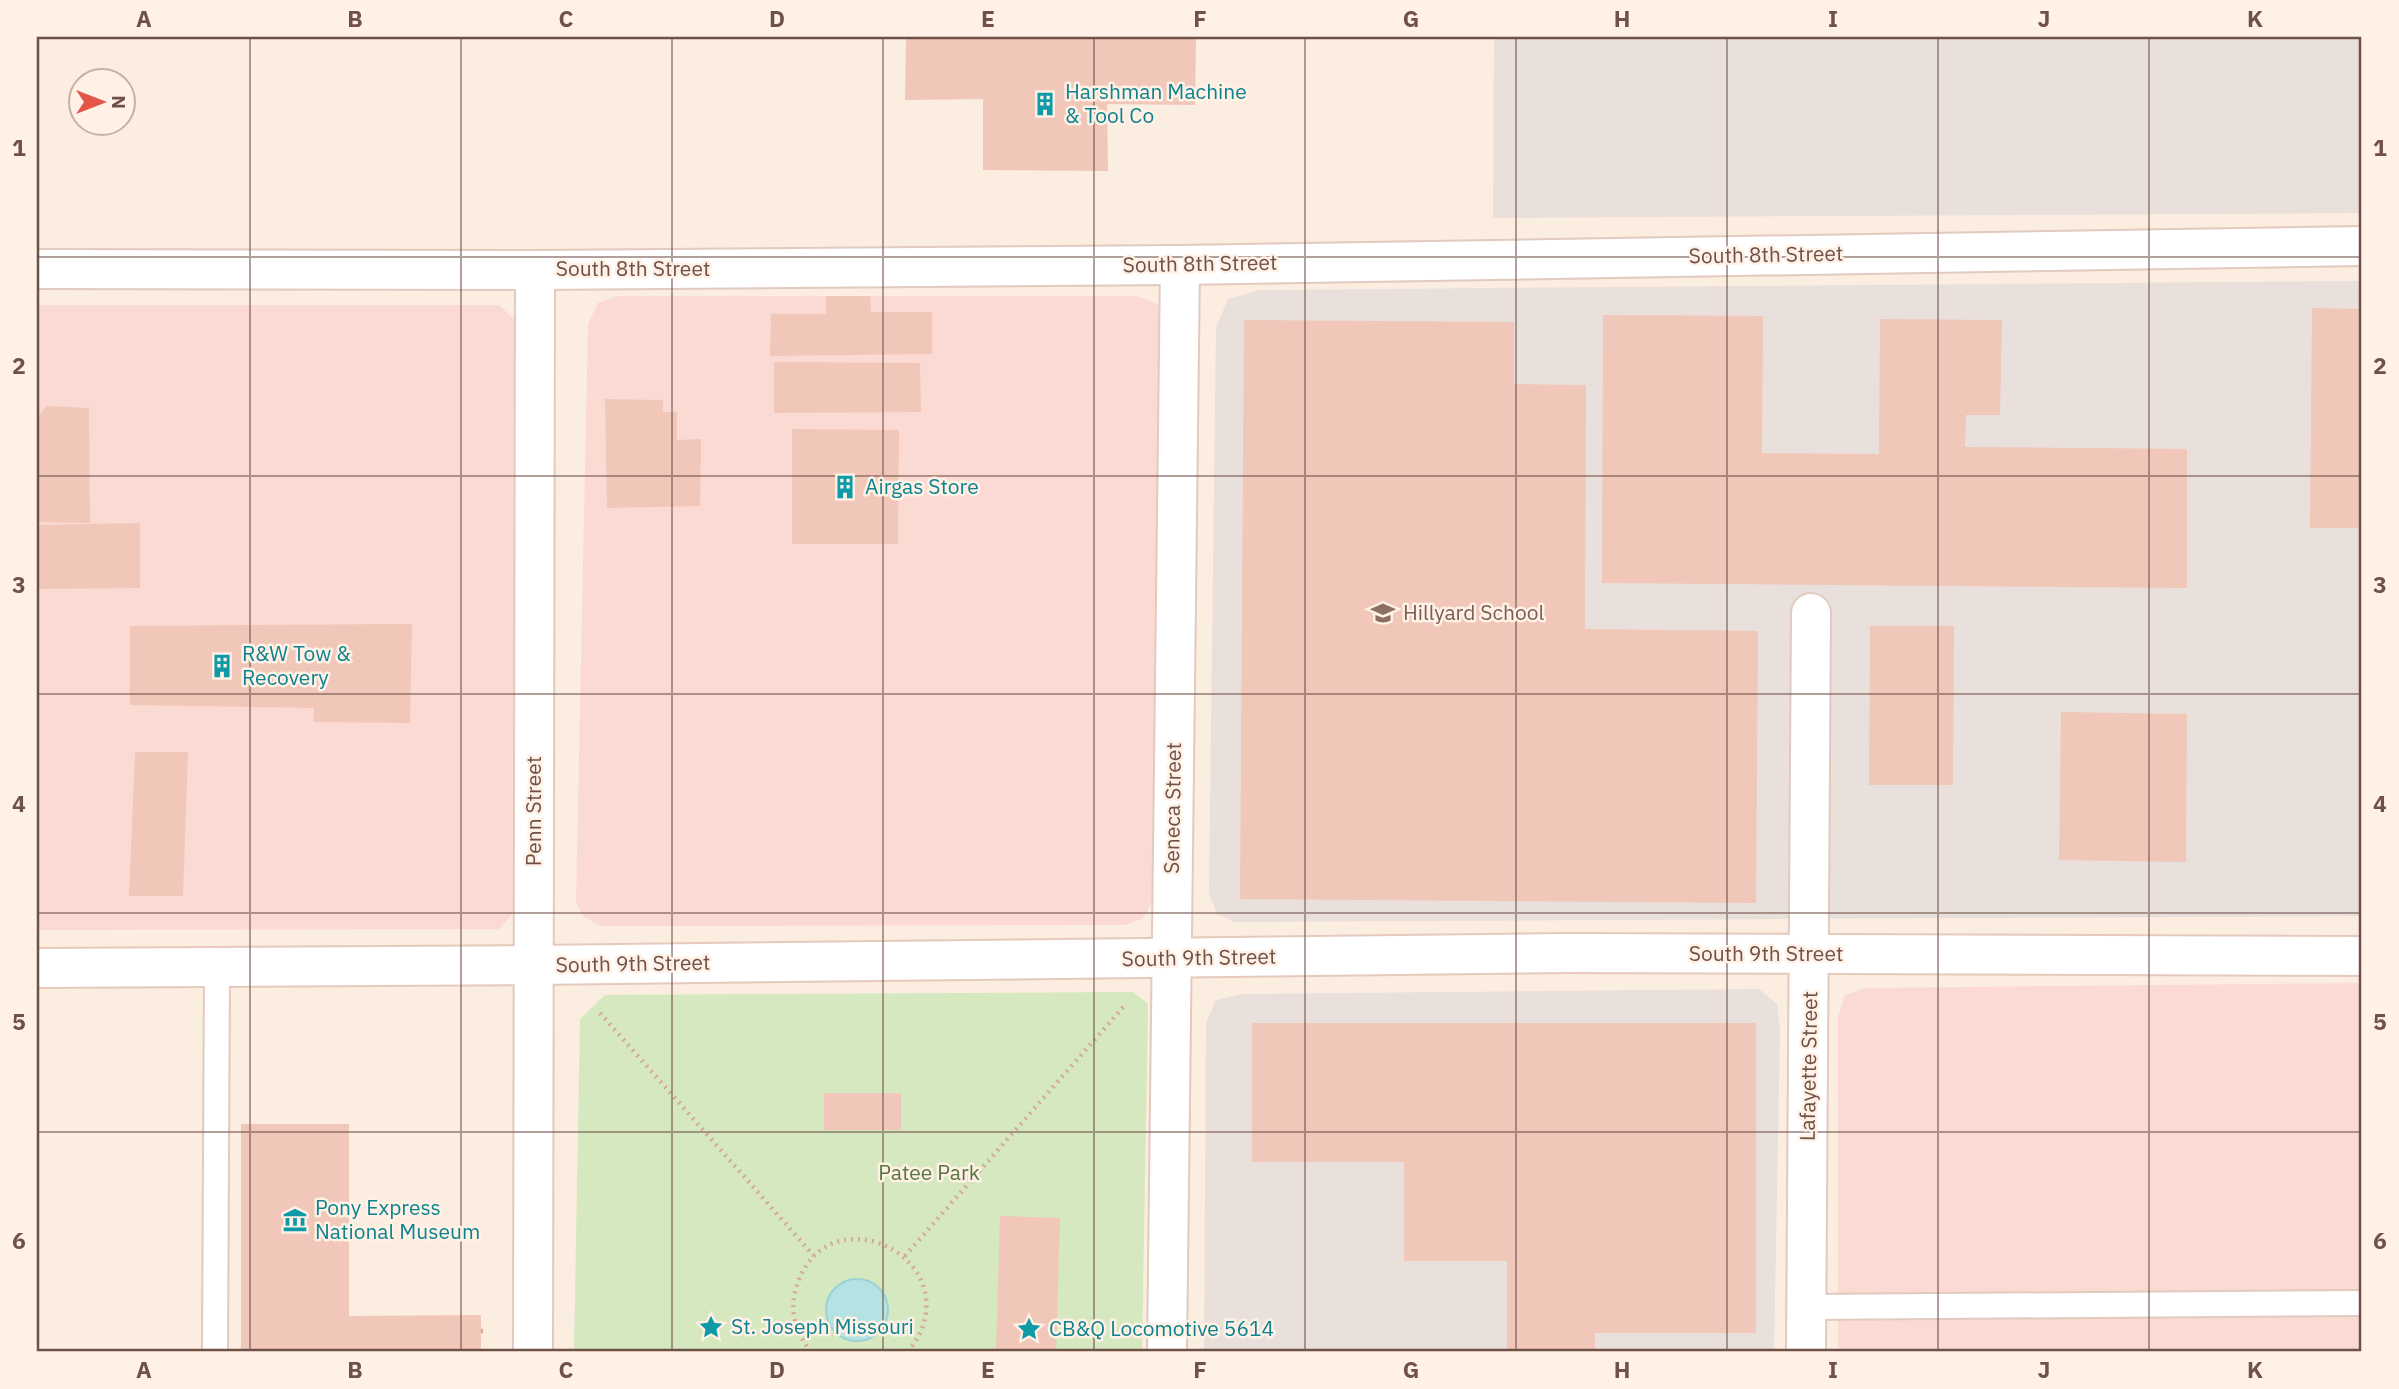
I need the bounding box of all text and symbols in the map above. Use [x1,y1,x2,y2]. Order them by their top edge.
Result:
text: A [136,3,152,33]
text: B [347,3,363,33]
text: C [559,3,574,33]
text: D [769,3,785,33]
text: E [981,3,995,33]
text: F [1193,3,1207,33]
text: G [1403,3,1419,33]
text: H [1614,3,1630,33]
text: I [1828,3,1838,33]
text: J [2038,3,2050,33]
text: K [2247,3,2263,33]
north arrow [66,66,136,136]
place label: Harshman Machine & Tool Co [1065,77,1247,129]
building icon: Harshman Machine & Tool Co [1031,90,1059,118]
text: N [107,95,131,109]
text: 1 [12,132,26,162]
text: 1 [2373,132,2387,162]
street label: South 8th Street [1688,239,1844,269]
street label: South 8th Street [1122,248,1278,278]
street label: South 8th Street [556,254,710,282]
text: 2 [12,350,26,380]
text: 2 [2373,350,2387,380]
place label: Airgas Store [865,472,979,500]
building icon: Airgas Store [831,473,859,501]
text: 3 [12,569,26,599]
text: 3 [2373,569,2387,599]
place label: Hillyard School [1403,598,1545,626]
school or university icon: Hillyard School [1369,599,1397,627]
place label: R&W Tow & Recovery [242,639,351,691]
building icon: R&W Tow & Recovery [208,652,236,680]
street label: Seneca Street [1157,742,1187,874]
street label: Penn Street [519,756,547,866]
text: 4 [12,788,26,818]
text: 4 [2373,788,2387,818]
street label: South 9th Street [1689,939,1843,967]
street label: South 9th Street [1121,942,1277,972]
street label: South 9th Street [555,948,711,978]
street label: Lafayette Street [1793,991,1823,1141]
text: 5 [12,1006,26,1036]
text: 5 [2373,1006,2387,1036]
park label: Patee Park [878,1158,980,1186]
place label: Pony Express National Museum [315,1193,480,1245]
museum icon: Pony Express National Museum [281,1206,309,1234]
text: 6 [12,1225,26,1255]
text: 6 [2373,1225,2387,1255]
place label: St. Joseph Missouri [731,1312,914,1340]
place icon: St. Joseph Missouri [697,1313,725,1341]
place label: CB&Q Locomotive 5614 [1049,1314,1274,1342]
place icon: CB&Q Locomotive 5614 [1015,1315,1043,1343]
text: A [136,1354,152,1384]
text: B [347,1354,363,1384]
text: C [559,1354,574,1384]
text: D [769,1354,785,1384]
text: E [981,1354,995,1384]
text: F [1193,1354,1207,1384]
text: G [1403,1354,1419,1384]
text: H [1614,1354,1630,1384]
text: I [1828,1354,1838,1384]
text: J [2038,1354,2050,1384]
text: K [2247,1354,2263,1384]

